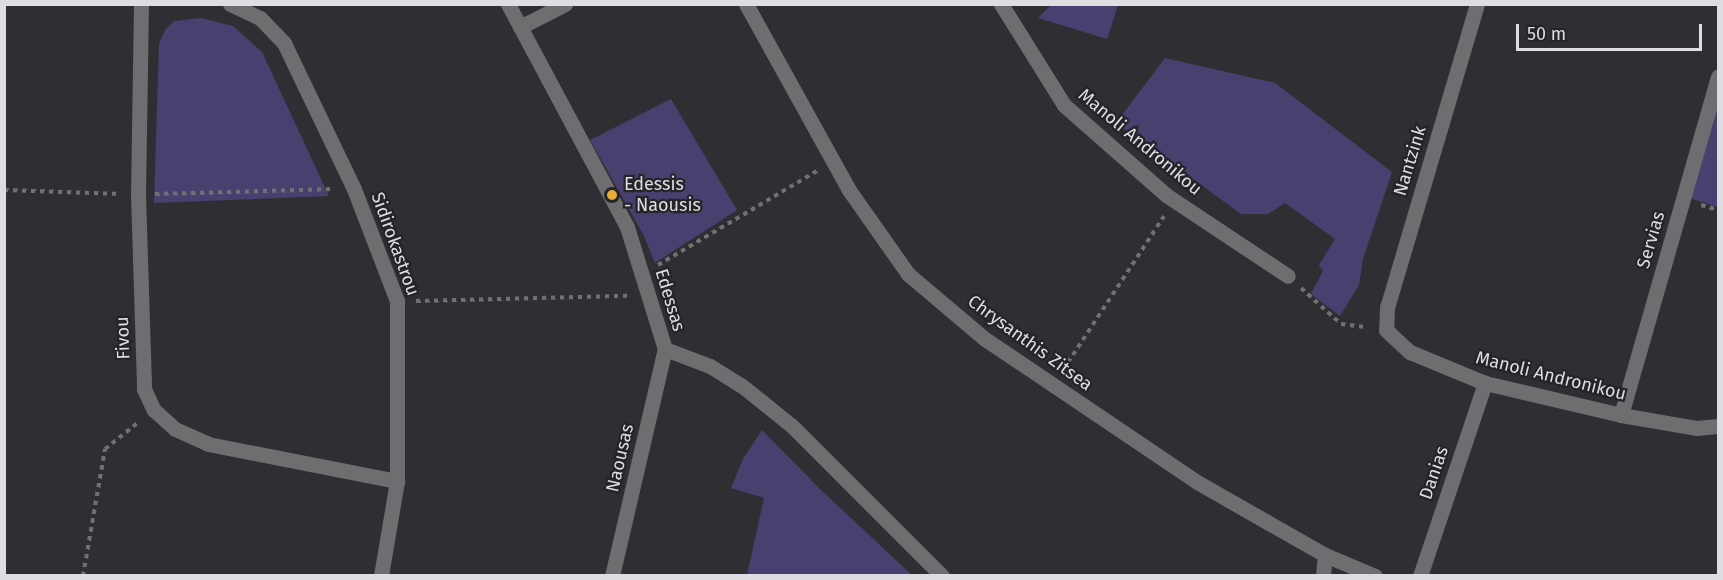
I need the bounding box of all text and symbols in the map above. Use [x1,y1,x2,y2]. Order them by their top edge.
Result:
scale bar [1519,12,1705,50]
text: 50 m [1527,23,1566,45]
street label: Manoli Andronikou [1074,84,1206,200]
street label: Nantzink [1389,123,1431,199]
place label: Edessis - Naousis [624,174,701,216]
marker: Edessis - Naousis [605,188,619,202]
street label: Sidirokastrou [366,189,424,299]
street label: Servias [1633,209,1669,271]
street label: Edessas [650,266,690,334]
street label: Chrysanthis Zitsea [963,291,1097,395]
street label: Fivou [111,316,135,360]
street label: Manoli Andronikou [1474,347,1628,405]
street label: Naousas [602,422,638,494]
street label: Danias [1415,444,1453,502]

